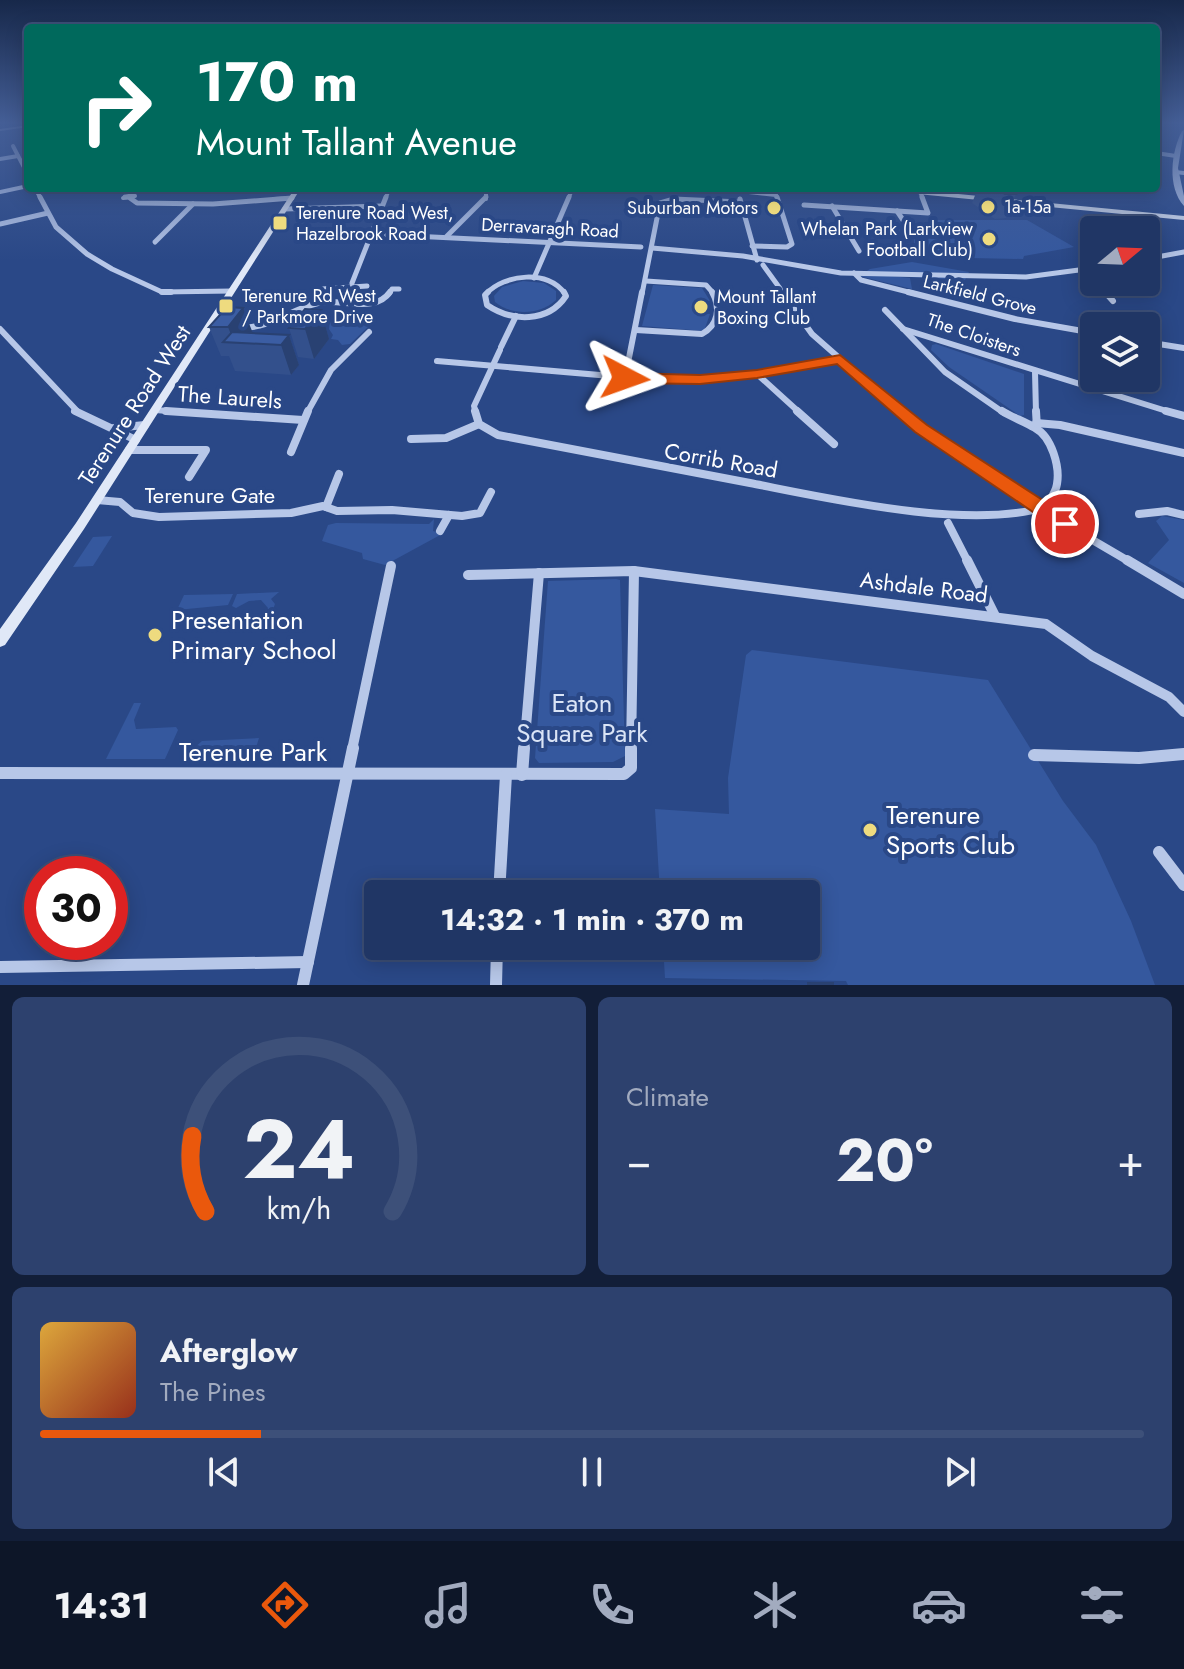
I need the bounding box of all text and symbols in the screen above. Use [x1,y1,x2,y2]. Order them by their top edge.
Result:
text: 170 m [196,41,358,122]
icon: right [64,56,168,160]
text: Mount Tallant Avenue [196,116,517,168]
place label: 1a-15a [1004,194,1051,220]
place label: Suburban Motors [627,195,758,221]
marker: 1a-15a [979,198,997,216]
marker: Suburban Motors [765,199,783,217]
place label: Terenure Road West, Hazelbrook Road [296,200,453,247]
street label: Derravaragh Road [481,211,619,245]
marker: Terenure Road West, Hazelbrook Road [271,214,289,232]
place label: Whelan Park (Larkview Football Club) [801,216,974,263]
north arrow [1080,216,1160,296]
map controls [1080,216,1160,392]
marker: Whelan Park (Larkview Football Club) [980,230,998,248]
street label: Larkfield Grove [921,268,1039,322]
place label: Terenure Rd West / Parkmore Drive [242,283,376,330]
place label: Mount Tallant Boxing Club [717,284,817,331]
marker: Terenure Rd West / Parkmore Drive [217,297,235,315]
marker: Mount Tallant Boxing Club [692,298,710,316]
street label: The Cloisters [924,307,1024,363]
button: layers [1080,312,1160,392]
street label: Terenure Road West [70,318,198,492]
position arrow [583,336,667,420]
street label: The Laurels [177,377,283,417]
street label: Corrib Road [662,434,780,486]
street label: Terenure Gate [145,479,275,511]
pin [1031,490,1099,558]
icon: arrive [1043,502,1087,546]
street label: Ashdale Road [858,563,990,611]
place label: Presentation Primary School [171,601,337,669]
marker: Presentation Primary School [146,626,164,644]
park label: Eaton Square Park [516,684,648,752]
street label: Terenure Park [179,733,328,771]
place label: Terenure Sports Club [886,796,1015,864]
marker: Terenure Sports Club [861,821,879,839]
speed limit sign: 30 [24,856,128,960]
text: 14:32 · 1 min · 370 m [440,898,744,941]
text: Climate [626,1078,709,1116]
text: 24 [243,1089,355,1209]
text: 20° [836,1117,933,1204]
text: − [626,1129,652,1193]
text: + [1117,1129,1144,1193]
text: km/h [267,1188,331,1230]
text: Afterglow [160,1330,297,1373]
text: The Pines [160,1373,265,1411]
icon: previous [202,1450,246,1494]
icon: pause [570,1450,614,1494]
icon: next [938,1450,982,1494]
icon: directions [257,1577,313,1633]
icon: music [420,1577,476,1633]
icon: phone [584,1577,640,1633]
icon: climate [747,1577,803,1633]
icon: car [911,1577,967,1633]
icon: filters [1074,1577,1130,1633]
text: 14:31 [54,1579,149,1631]

